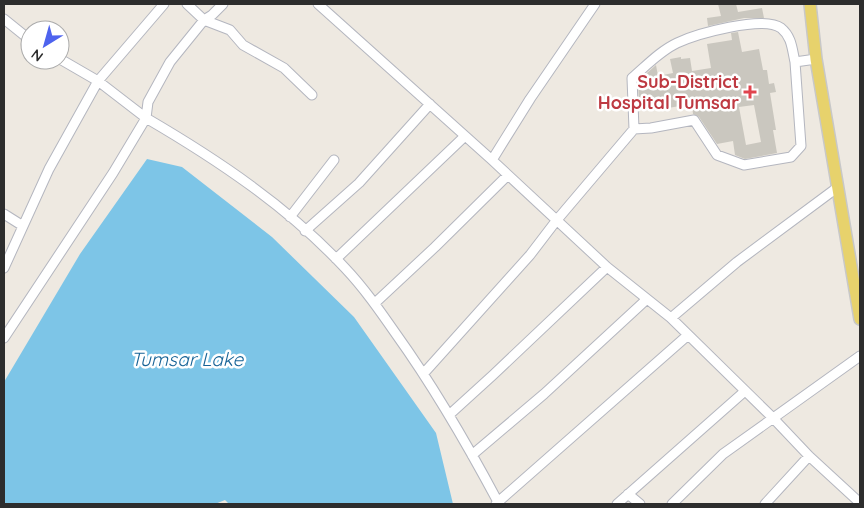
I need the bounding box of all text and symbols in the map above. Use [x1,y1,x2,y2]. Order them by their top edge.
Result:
north arrow [20,20,70,70]
text: N [28,45,47,66]
place label: Sub-District Hospital Tumsar [598,70,739,114]
marker: Sub-District Hospital Tumsar [743,85,757,99]
water label: Tumsar Lake [131,347,245,371]

